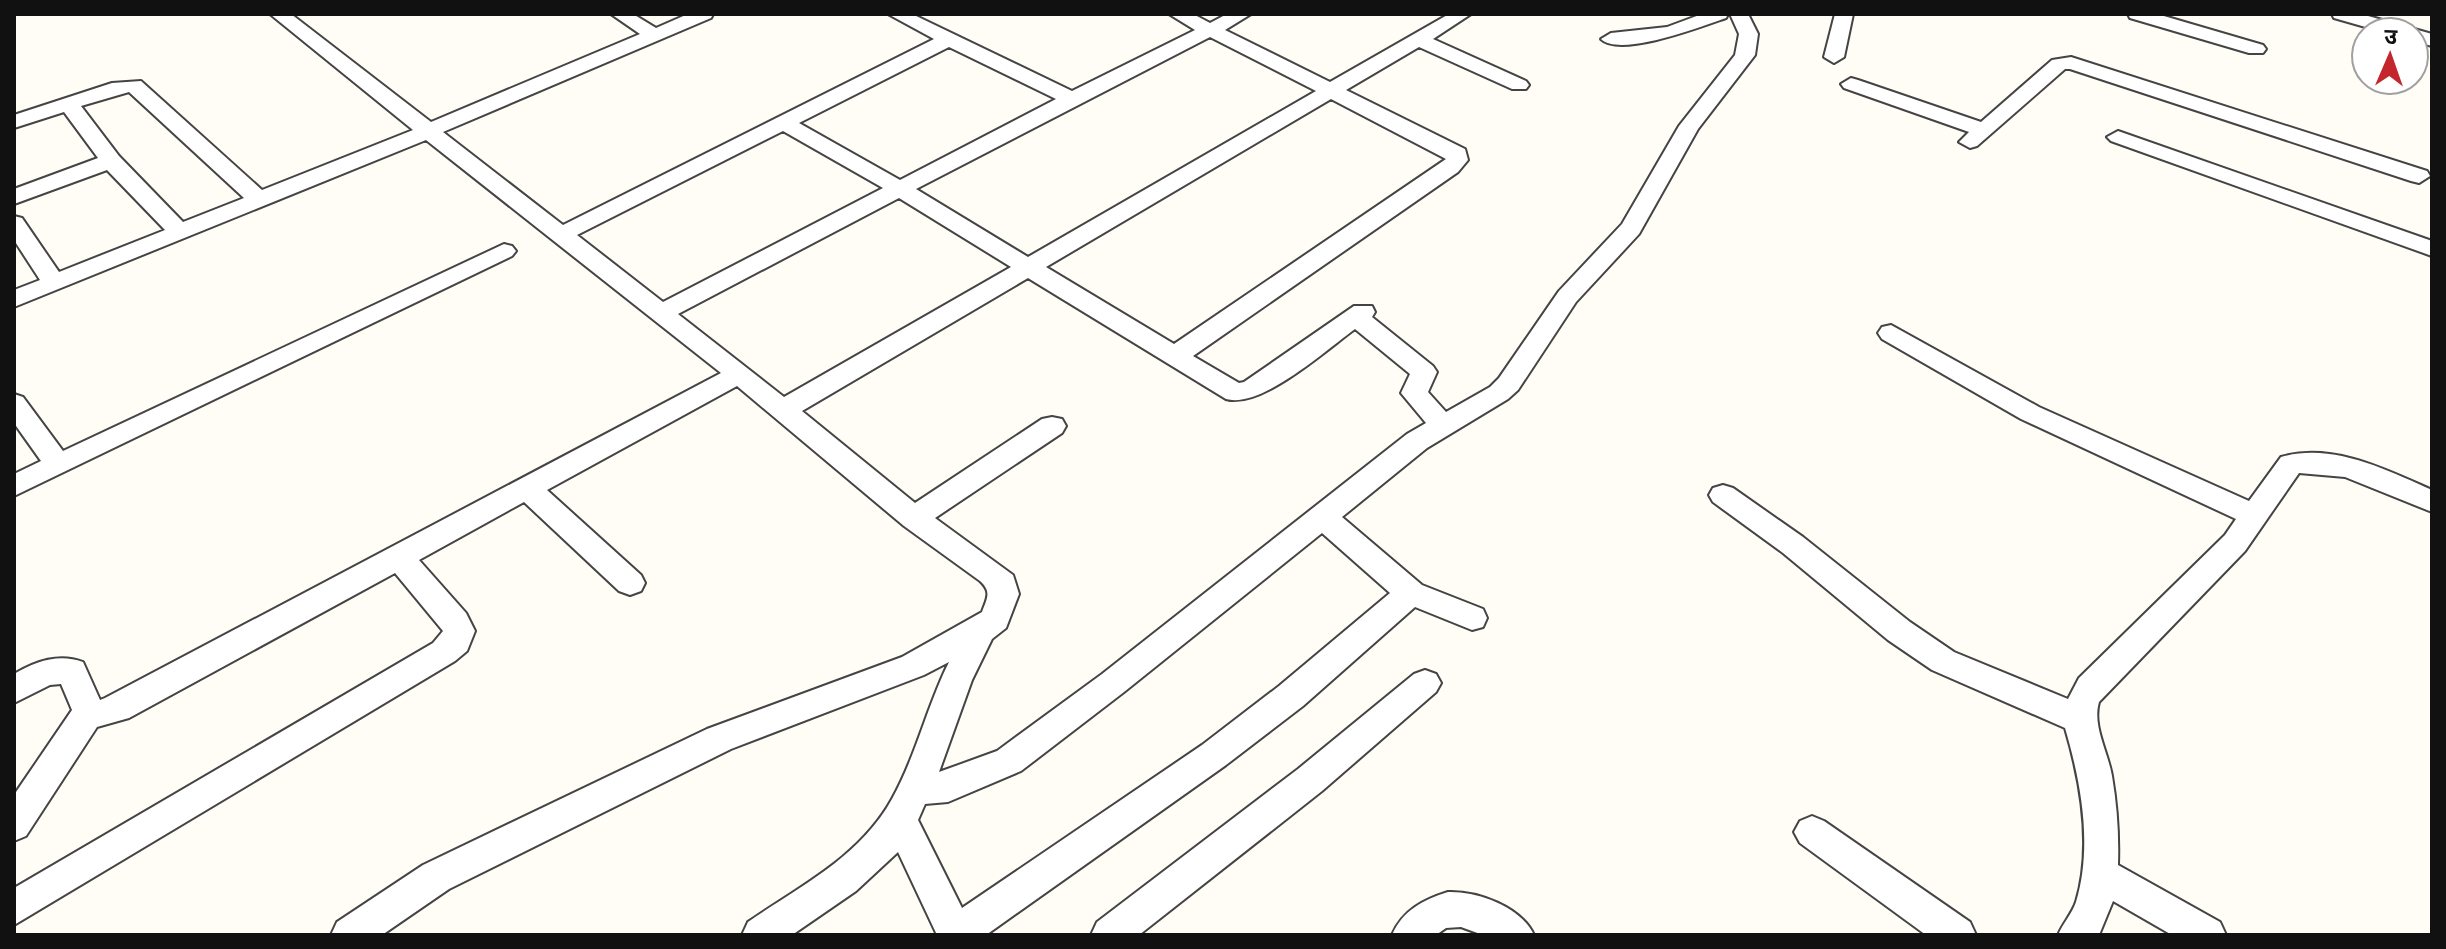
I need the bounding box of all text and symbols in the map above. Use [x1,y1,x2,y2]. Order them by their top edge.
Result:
north arrow [2350,16,2430,96]
text: उ [2384,18,2399,51]

